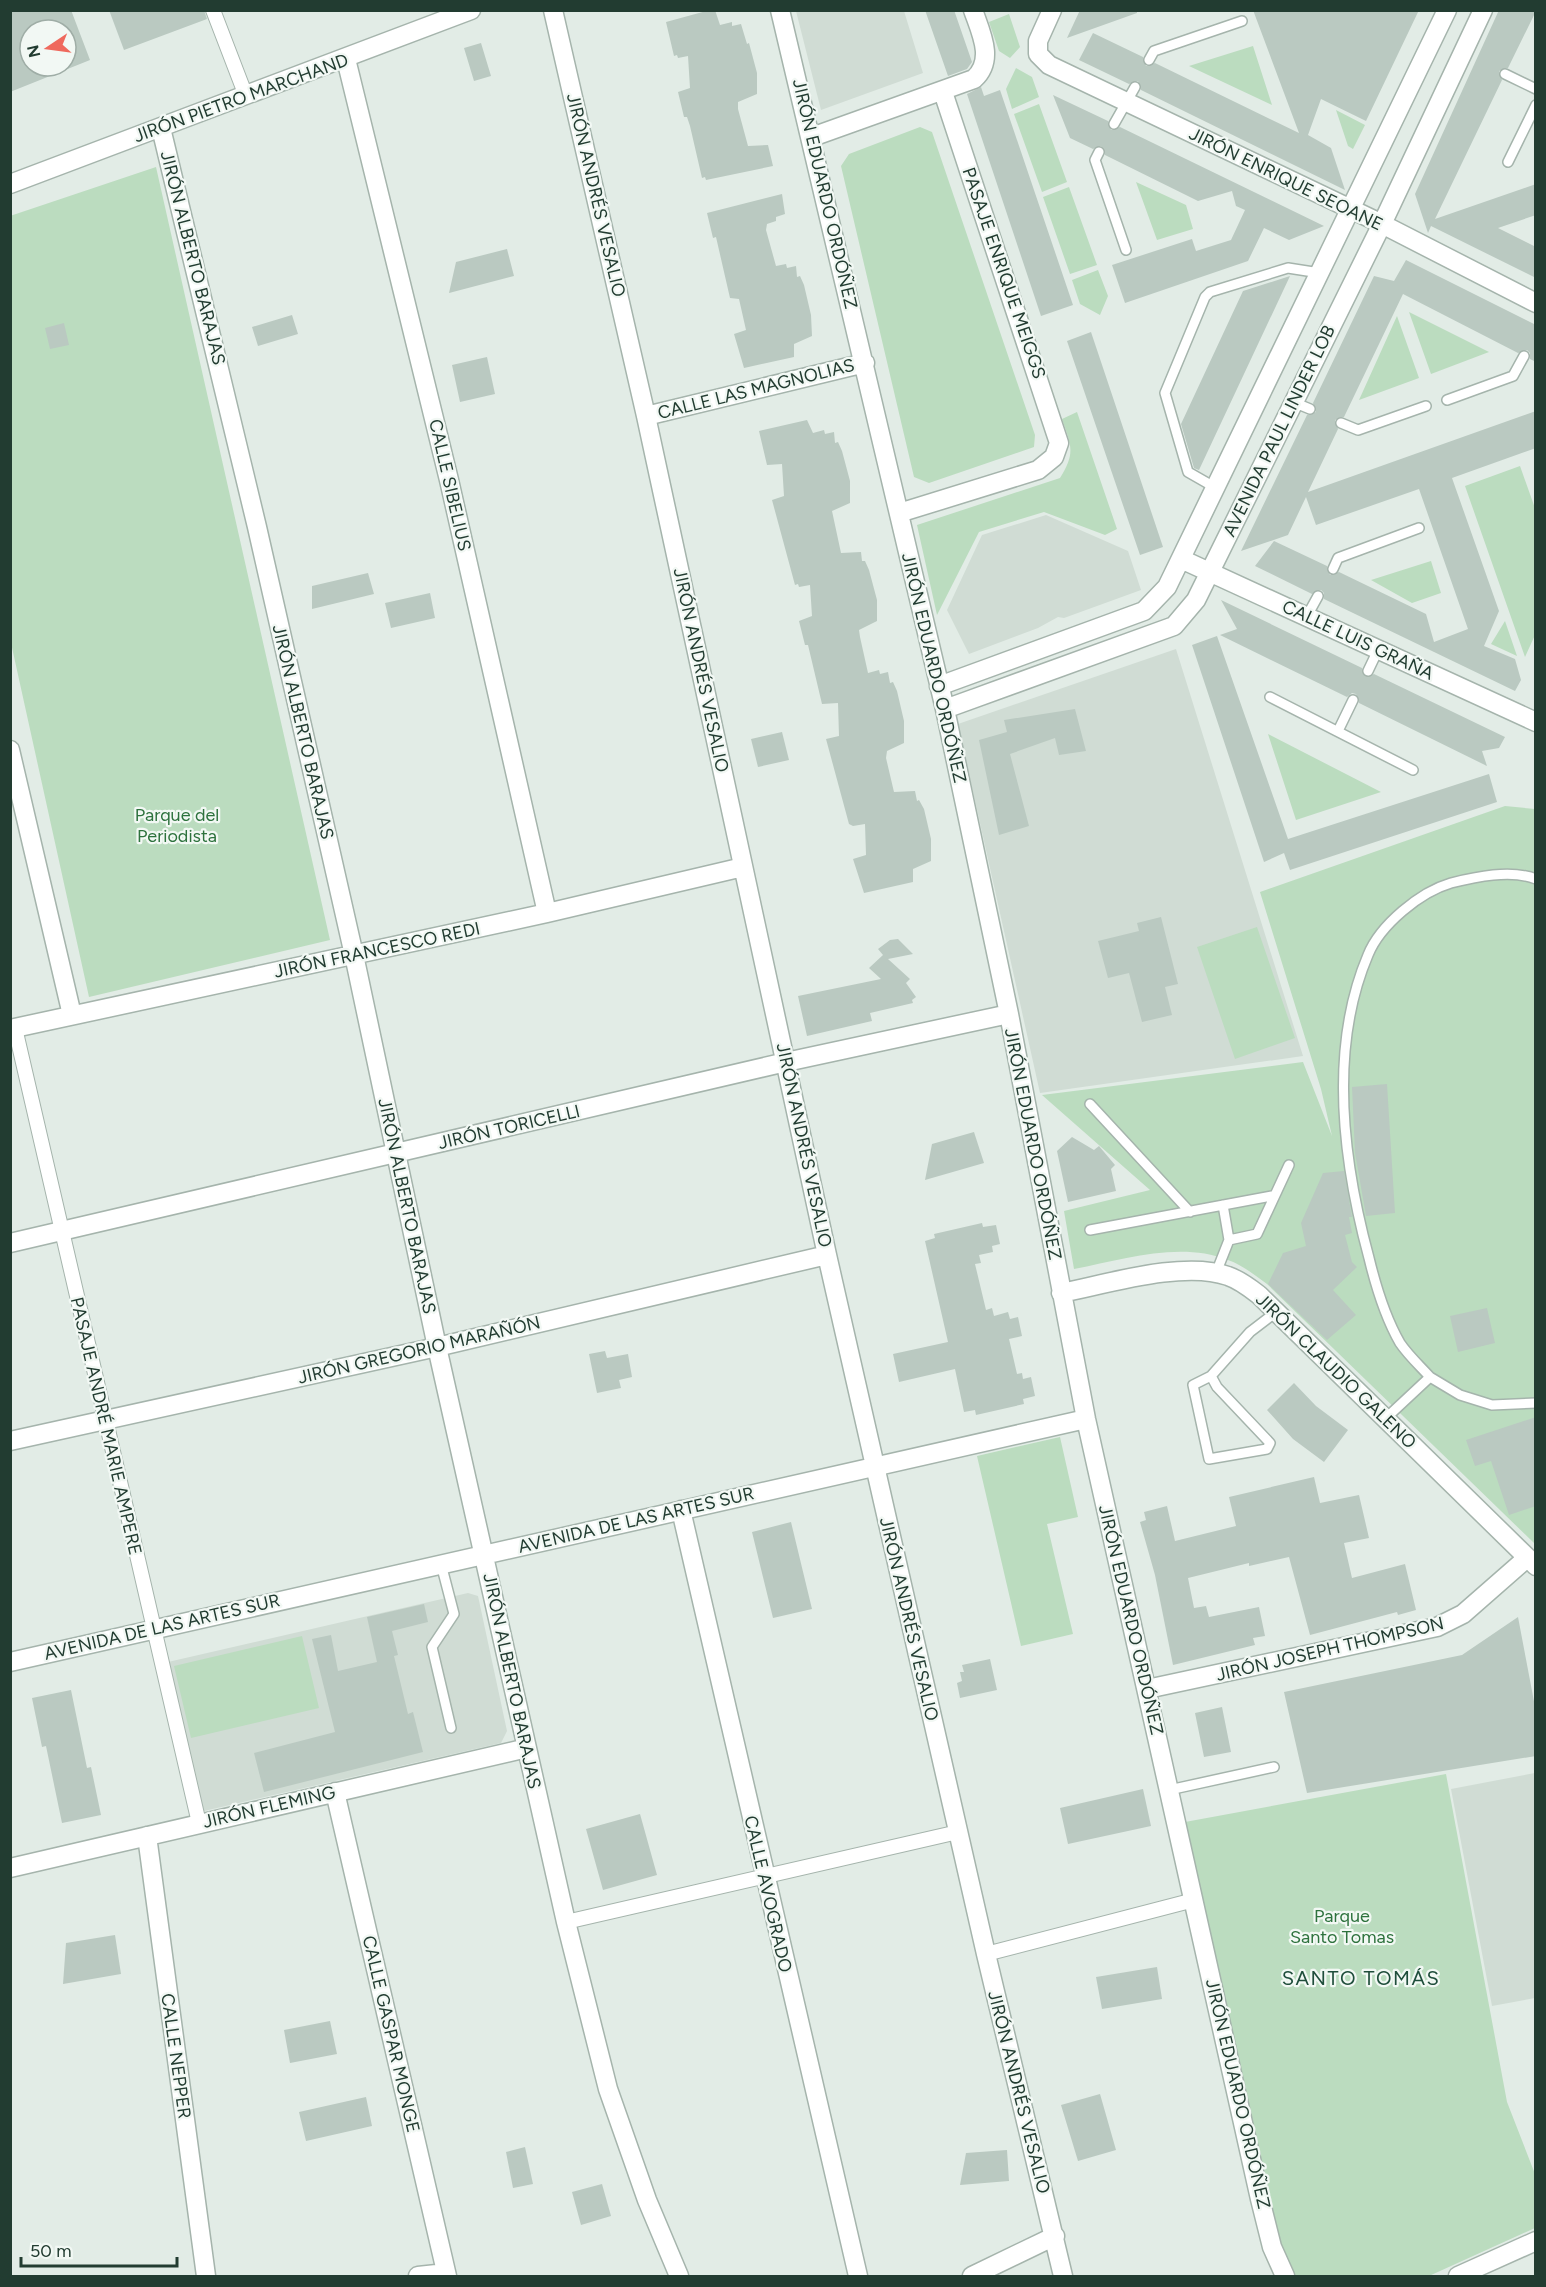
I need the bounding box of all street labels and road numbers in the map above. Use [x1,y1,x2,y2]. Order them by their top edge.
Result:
street label: JIRÓN PIETRO MARCHAND [131,49,351,147]
street label: JIRÓN EDUARDO ORDÓÑEZ [788,77,862,311]
street label: JIRÓN ANDRÉS VESALIO [562,91,630,299]
street label: JIRÓN ENRIQUE SEOANE [1186,122,1386,236]
street label: JIRÓN ALBERTO BARAJAS [156,149,230,367]
street label: PASAJE ENRIQUE MEIGGS [957,164,1051,382]
street label: AVENIDA PAUL LINDER LOB [1218,322,1340,540]
street label: CALLE LAS MAGNOLIAS [655,354,857,424]
street label: CALLE SIBELIUS [424,417,476,553]
street label: JIRÓN EDUARDO ORDÓÑEZ [897,551,971,785]
street label: JIRÓN ANDRÉS VESALIO [669,566,733,774]
street label: CALLE LUIS GRAÑA [1279,595,1437,685]
street label: JIRÓN ALBERTO BARAJAS [268,622,338,842]
street label: JIRÓN FRANCESCO REDI [272,917,482,983]
street label: JIRÓN EDUARDO ORDÓÑEZ [1000,1026,1066,1262]
street label: JIRÓN ANDRÉS VESALIO [772,1041,836,1249]
street label: JIRÓN ALBERTO BARAJAS [373,1096,441,1316]
street label: JIRÓN TORICELLI [436,1100,582,1154]
street label: JIRÓN CLAUDIO GALENO [1251,1289,1421,1453]
street label: PASAJE ANDRÉ MARIE AMPERE [66,1295,146,1557]
street label: JIRÓN GREGORIO MARAÑÓN [296,1311,542,1389]
street label: AVENIDA DE LAS ARTES SUR [516,1482,756,1558]
street label: JIRÓN EDUARDO ORDÓÑEZ [1094,1503,1168,1737]
street label: JIRÓN ANDRÉS VESALIO [875,1515,943,1723]
street label: JIRÓN ALBERTO BARAJAS [478,1571,546,1791]
street label: AVENIDA DE LAS ARTES SUR [42,1589,282,1665]
street label: JIRÓN JOSEPH THOMPSON [1214,1612,1446,1686]
street label: JIRÓN FLEMING [201,1781,338,1833]
street label: CALLE AVOGRADO [739,1813,797,1975]
street label: CALLE GASPAR MONGE [358,1933,424,2135]
street label: JIRÓN EDUARDO ORDÓÑEZ [1201,1977,1275,2211]
street label: JIRÓN ANDRÉS VESALIO [983,1988,1055,2196]
street label: CALLE NEPPER [156,1992,196,2120]

